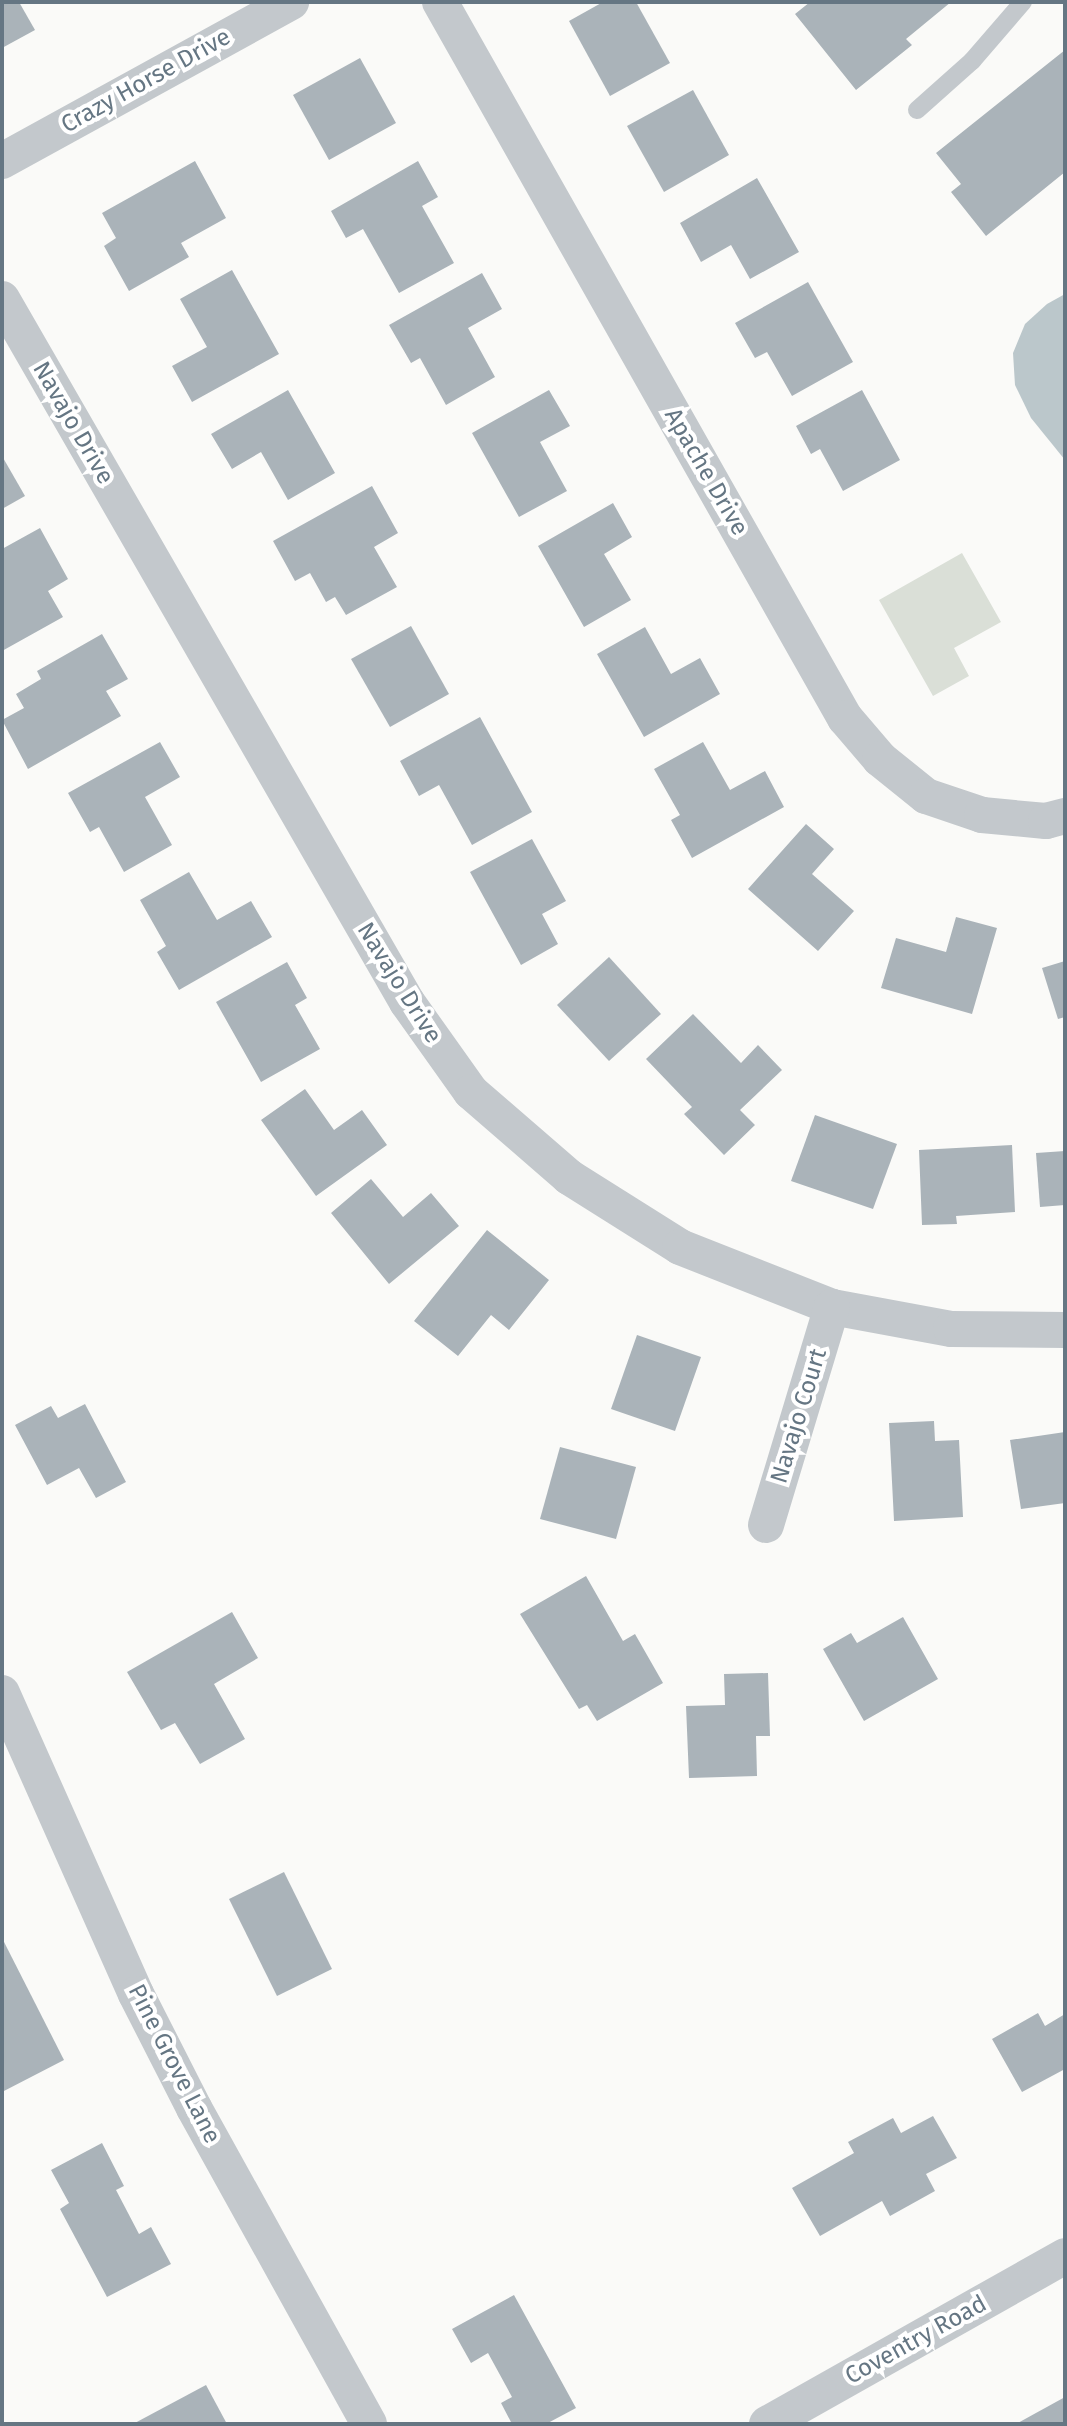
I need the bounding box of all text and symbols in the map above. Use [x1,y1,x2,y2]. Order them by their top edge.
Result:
street label: Crazy Horse Drive [56,22,236,140]
street label: Navajo Drive [26,357,120,489]
street label: Apache Drive [658,403,754,541]
street label: Navajo Drive [351,917,447,1049]
street label: Navajo Court [765,1345,833,1487]
street label: Pine Grove Lane [121,1980,227,2148]
street label: Coventry Road [840,2289,992,2391]

